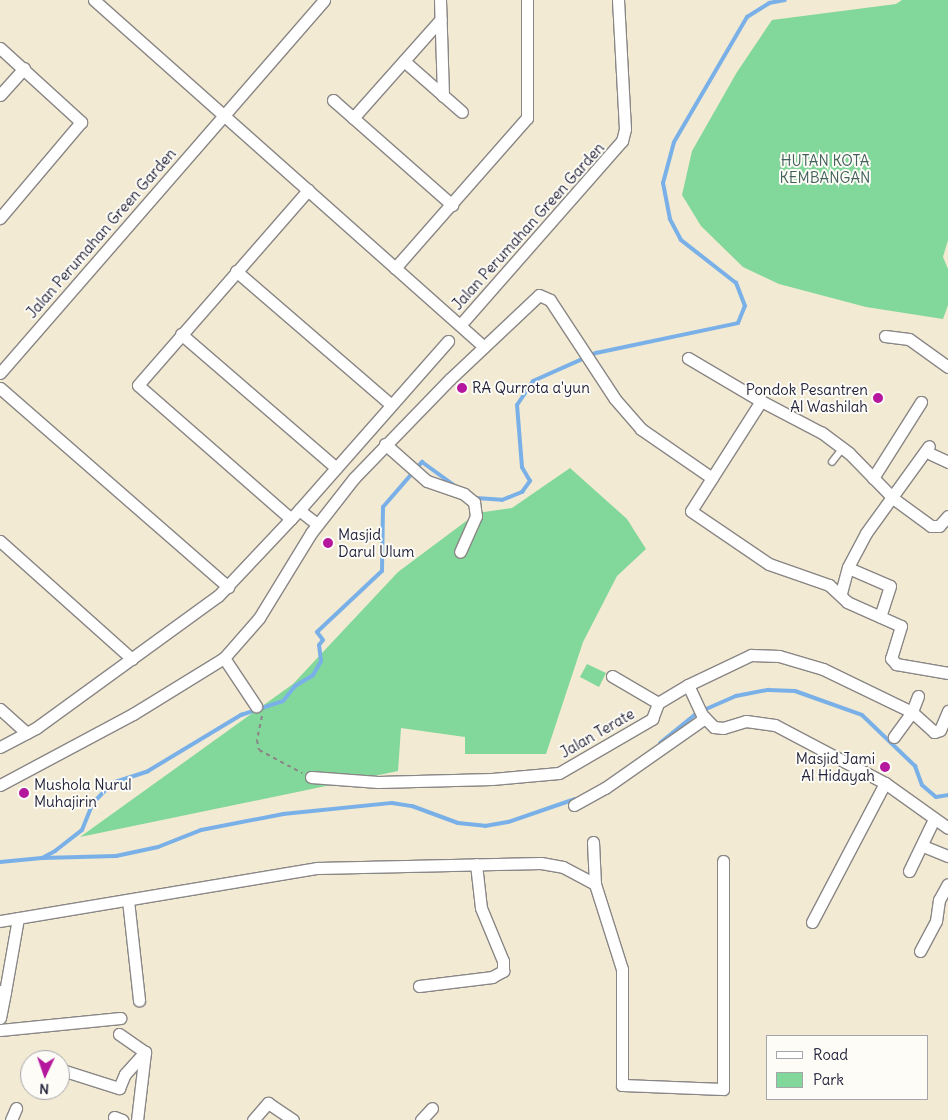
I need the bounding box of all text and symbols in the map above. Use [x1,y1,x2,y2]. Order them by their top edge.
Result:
street label: Jalan Perumahan Green Garden [448,139,608,313]
street label: Jalan Perumahan Green Garden [22,145,180,321]
park label: HUTAN KOTA KEMBANGAN [780,151,870,186]
place label: RA Qurrota a'yun [472,379,590,397]
place label: Pondok Pesantren Al Washilah [746,380,868,415]
marker: RA Qurrota a'yun [456,382,468,394]
marker: Pondok Pesantren Al Washilah [872,392,884,404]
place label: Masjid Darul Ulum [338,525,414,560]
marker: Masjid Darul Ulum [322,537,334,549]
street label: Jalan Terate [557,705,637,761]
place label: Masjid Jami Al Hidayah [796,749,875,784]
marker: Masjid Jami Al Hidayah [879,761,891,773]
place label: Mushola Nurul Muhajirin [34,775,131,810]
marker: Mushola Nurul Muhajirin [18,787,30,799]
legend [766,1035,928,1100]
text: Road [813,1045,848,1064]
north arrow [20,1050,70,1100]
text: Park [813,1070,844,1089]
text: N [39,1080,50,1098]

